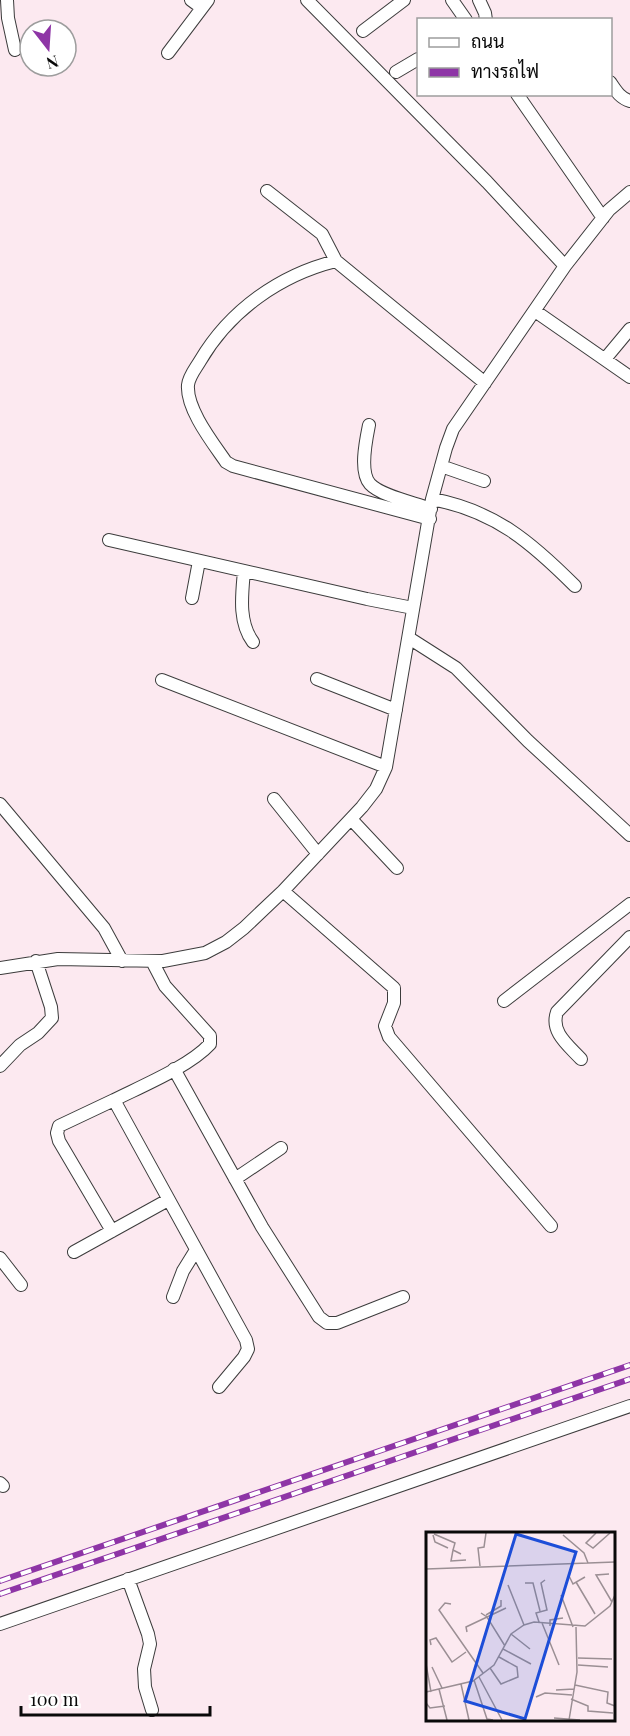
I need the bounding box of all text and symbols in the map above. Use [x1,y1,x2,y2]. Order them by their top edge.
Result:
north arrow [18,18,78,78]
legend [417,18,612,96]
text: ถนน [471,29,504,53]
text: N [44,51,61,75]
text: ทางรถไฟ [471,59,539,83]
inset map [426,1532,615,1721]
scale bar [21,1679,210,1717]
text: 100 m [30,1687,79,1711]

